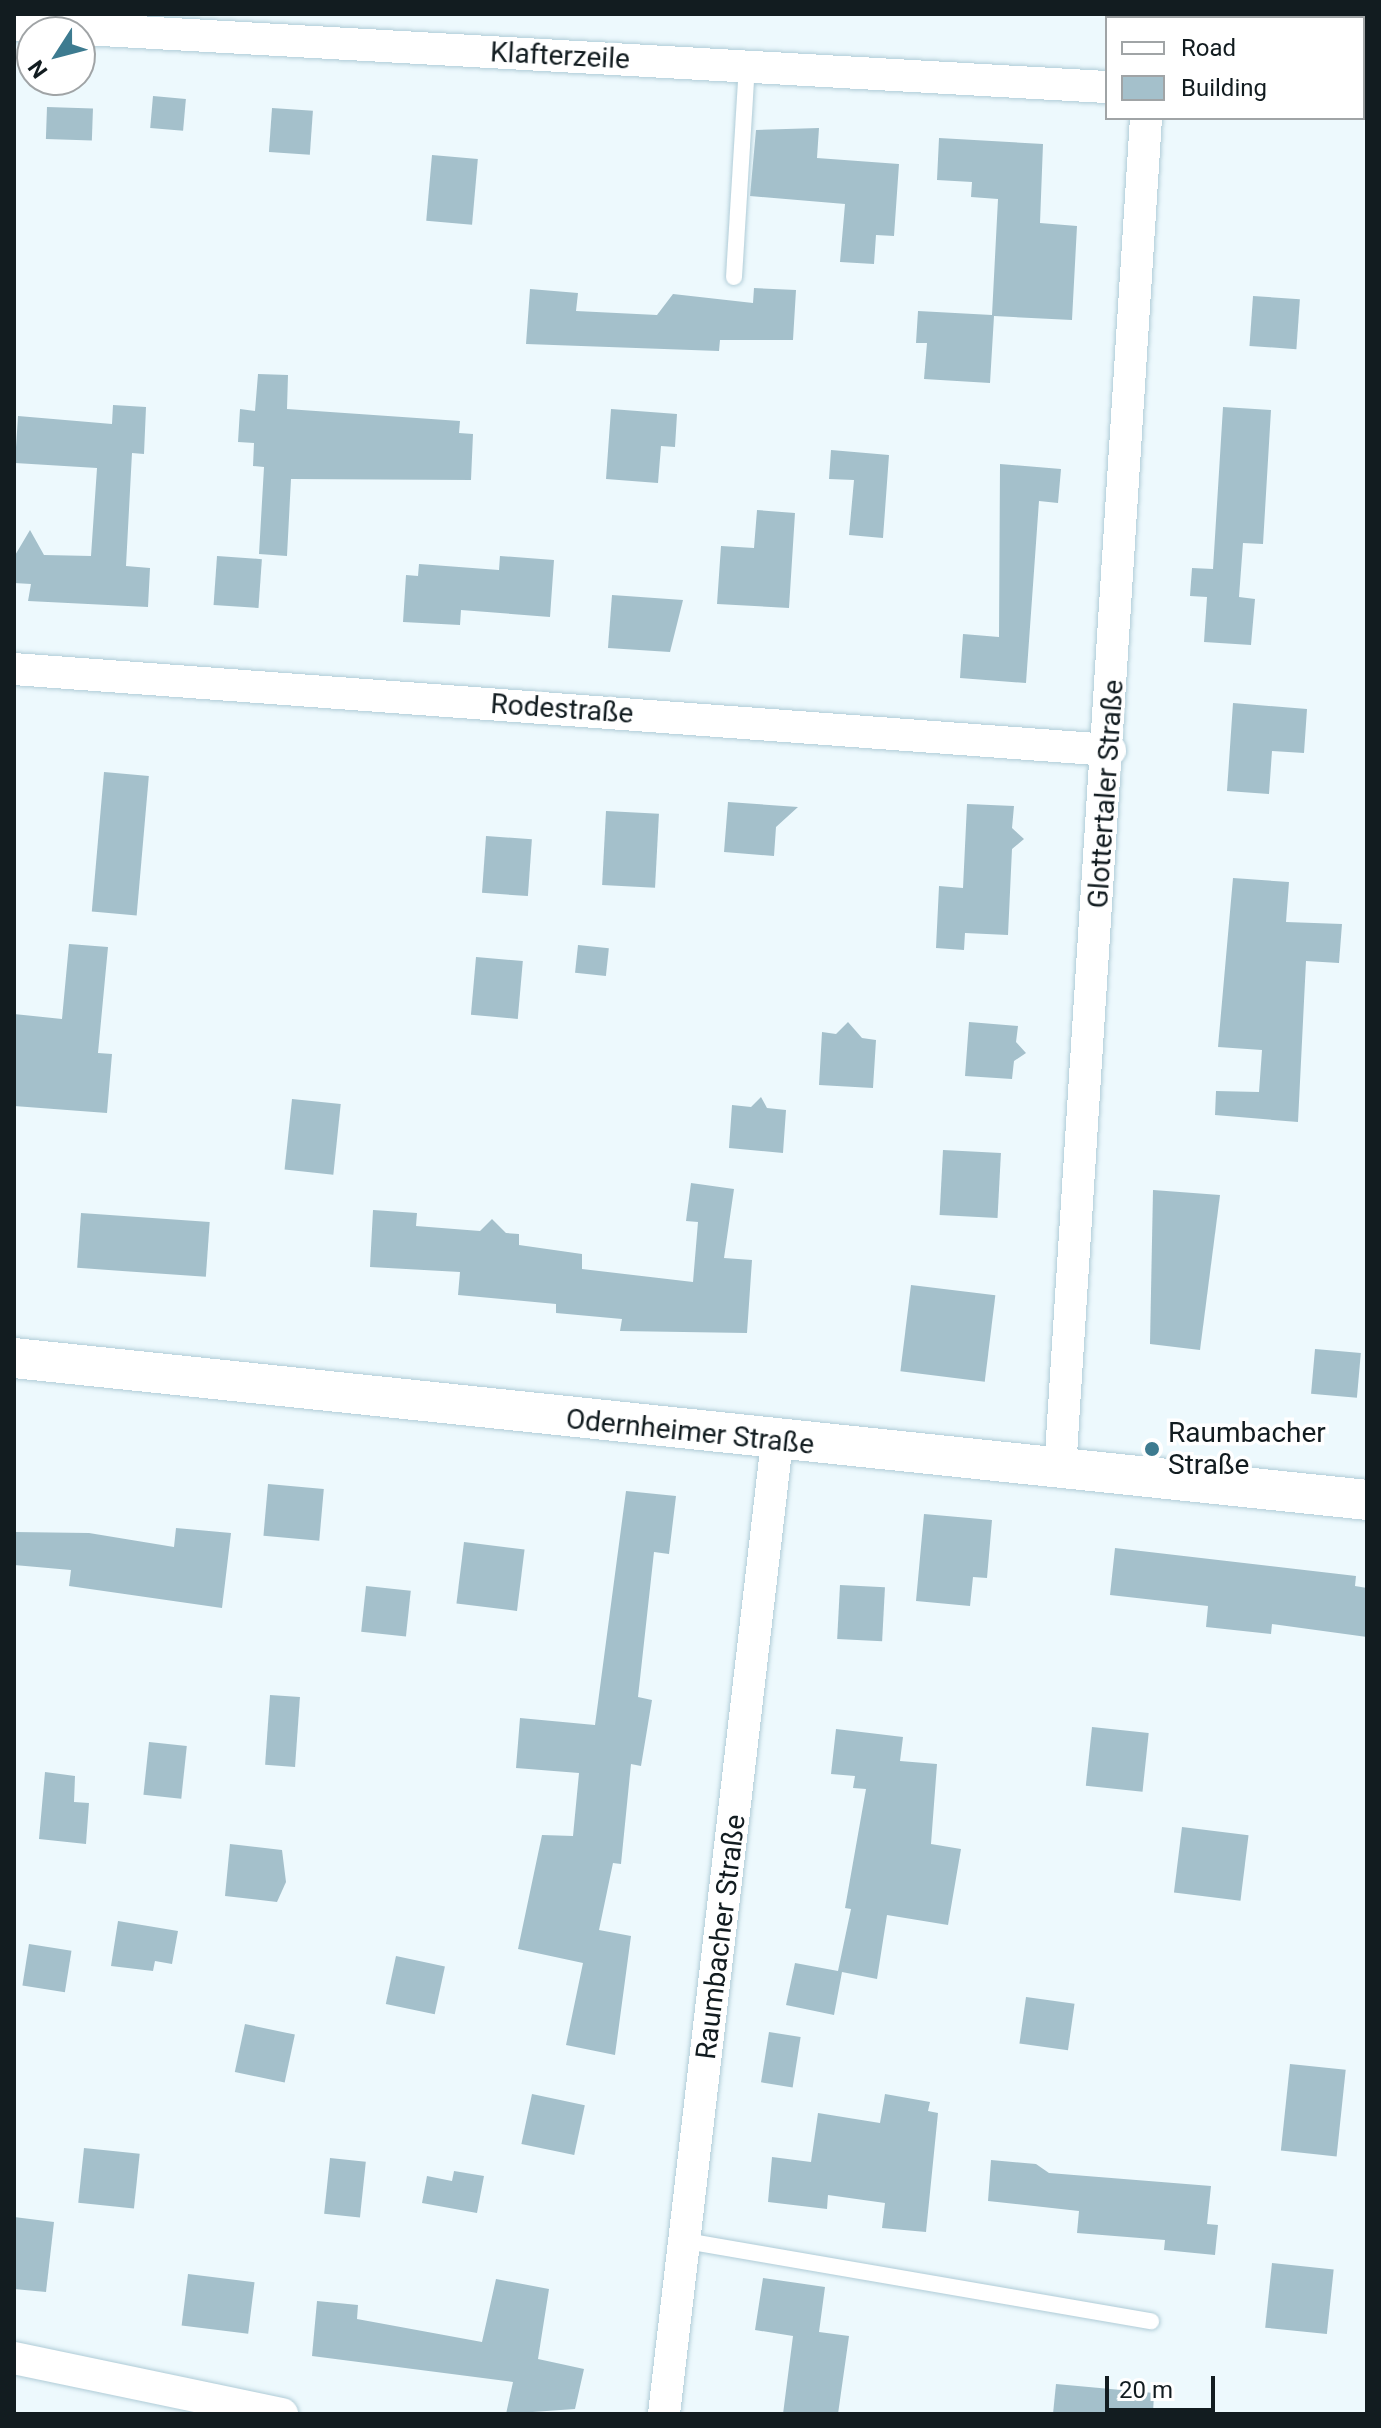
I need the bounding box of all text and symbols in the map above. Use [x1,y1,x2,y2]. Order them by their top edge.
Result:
north arrow [16,16,96,96]
legend [1105,16,1365,120]
text: Road [1181,34,1236,62]
street label: Klafterzeile [489,36,631,76]
text: N [23,56,52,83]
text: Building [1181,74,1267,102]
street label: Glottertaler Straße [1081,679,1131,909]
street label: Rodestraße [489,687,635,731]
street label: Odernheimer Straße [564,1402,816,1462]
place label: Raumbacher Straße [1168,1416,1326,1482]
marker: Raumbacher Straße [1143,1440,1161,1458]
street label: Raumbacher Straße [689,1813,753,2061]
scale bar [1109,2360,1219,2410]
text: 20 m [1119,2376,1173,2404]

